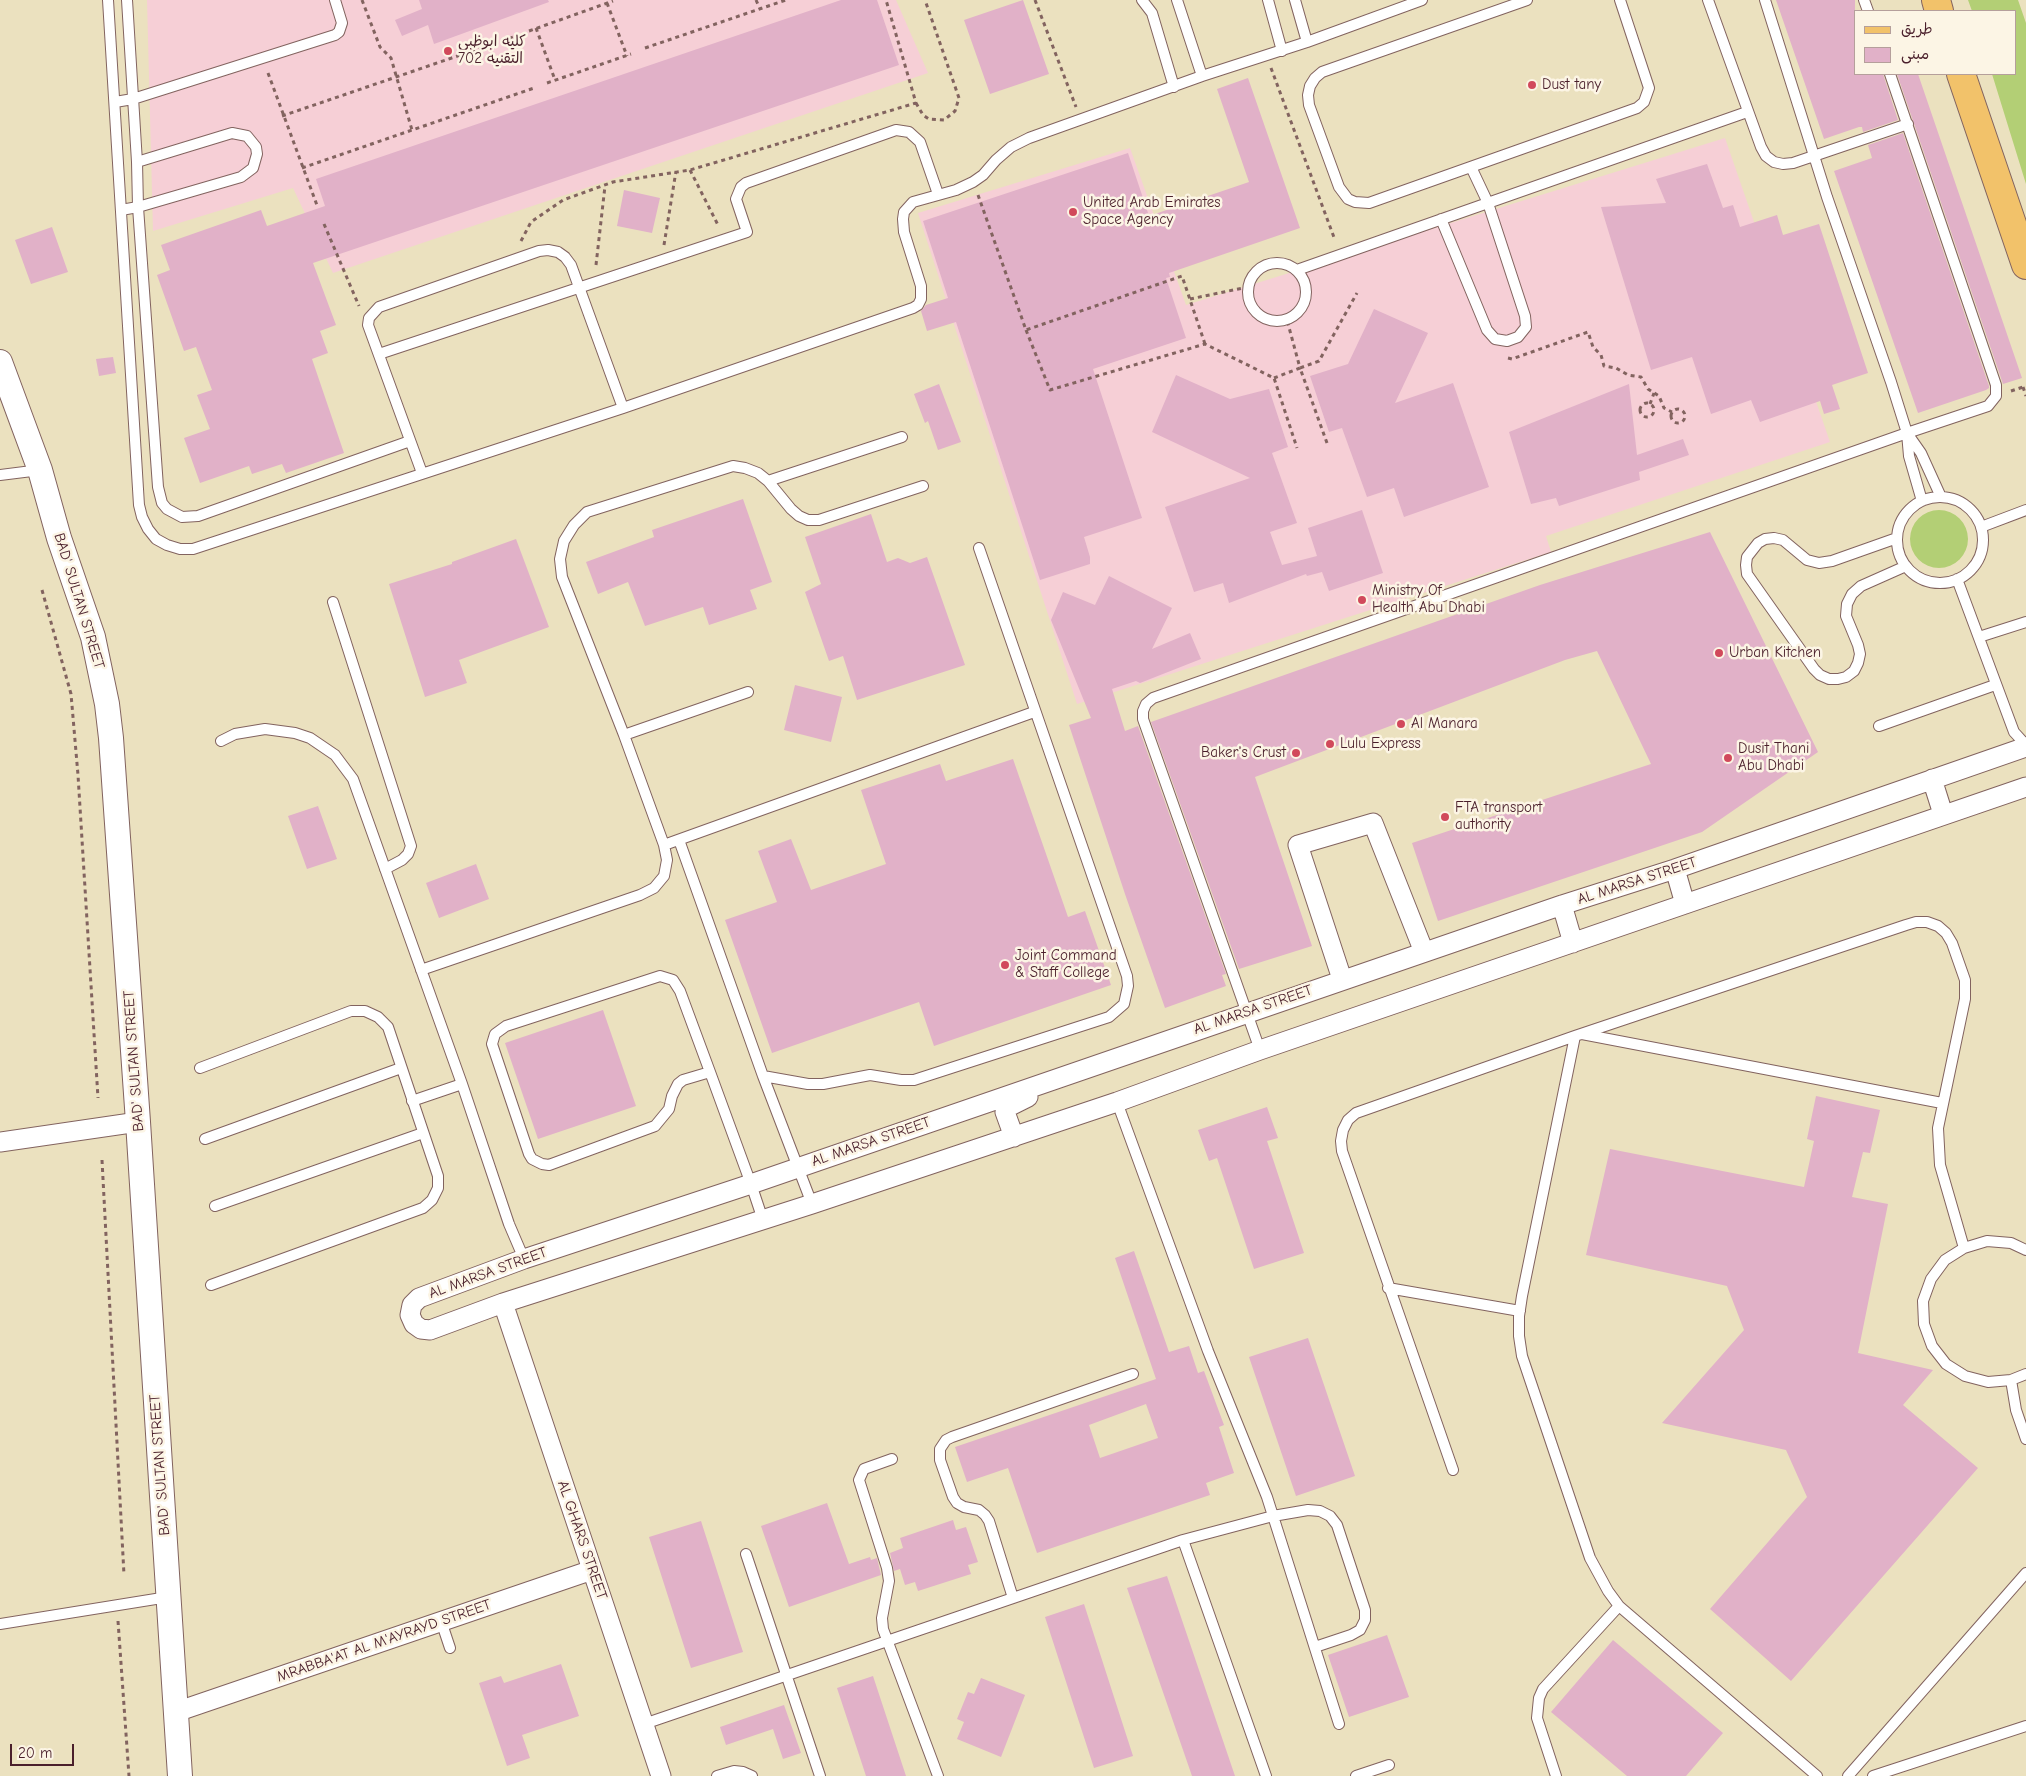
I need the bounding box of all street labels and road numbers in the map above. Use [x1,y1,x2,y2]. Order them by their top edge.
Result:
street label: BAD' SULTAN STREET [50,531,108,671]
street label: AL MARSA STREET [1575,853,1699,909]
street label: AL MARSA STREET [1191,981,1315,1039]
street label: BAD' SULTAN STREET [120,990,148,1132]
street label: AL MARSA STREET [809,1113,933,1171]
street label: AL MARSA STREET [426,1243,550,1303]
street label: BAD' SULTAN STREET [146,1394,174,1536]
street label: AL GHARS STREET [553,1478,611,1602]
street label: MRABBA'AT AL M'AYRAYD STREET [274,1596,494,1686]

